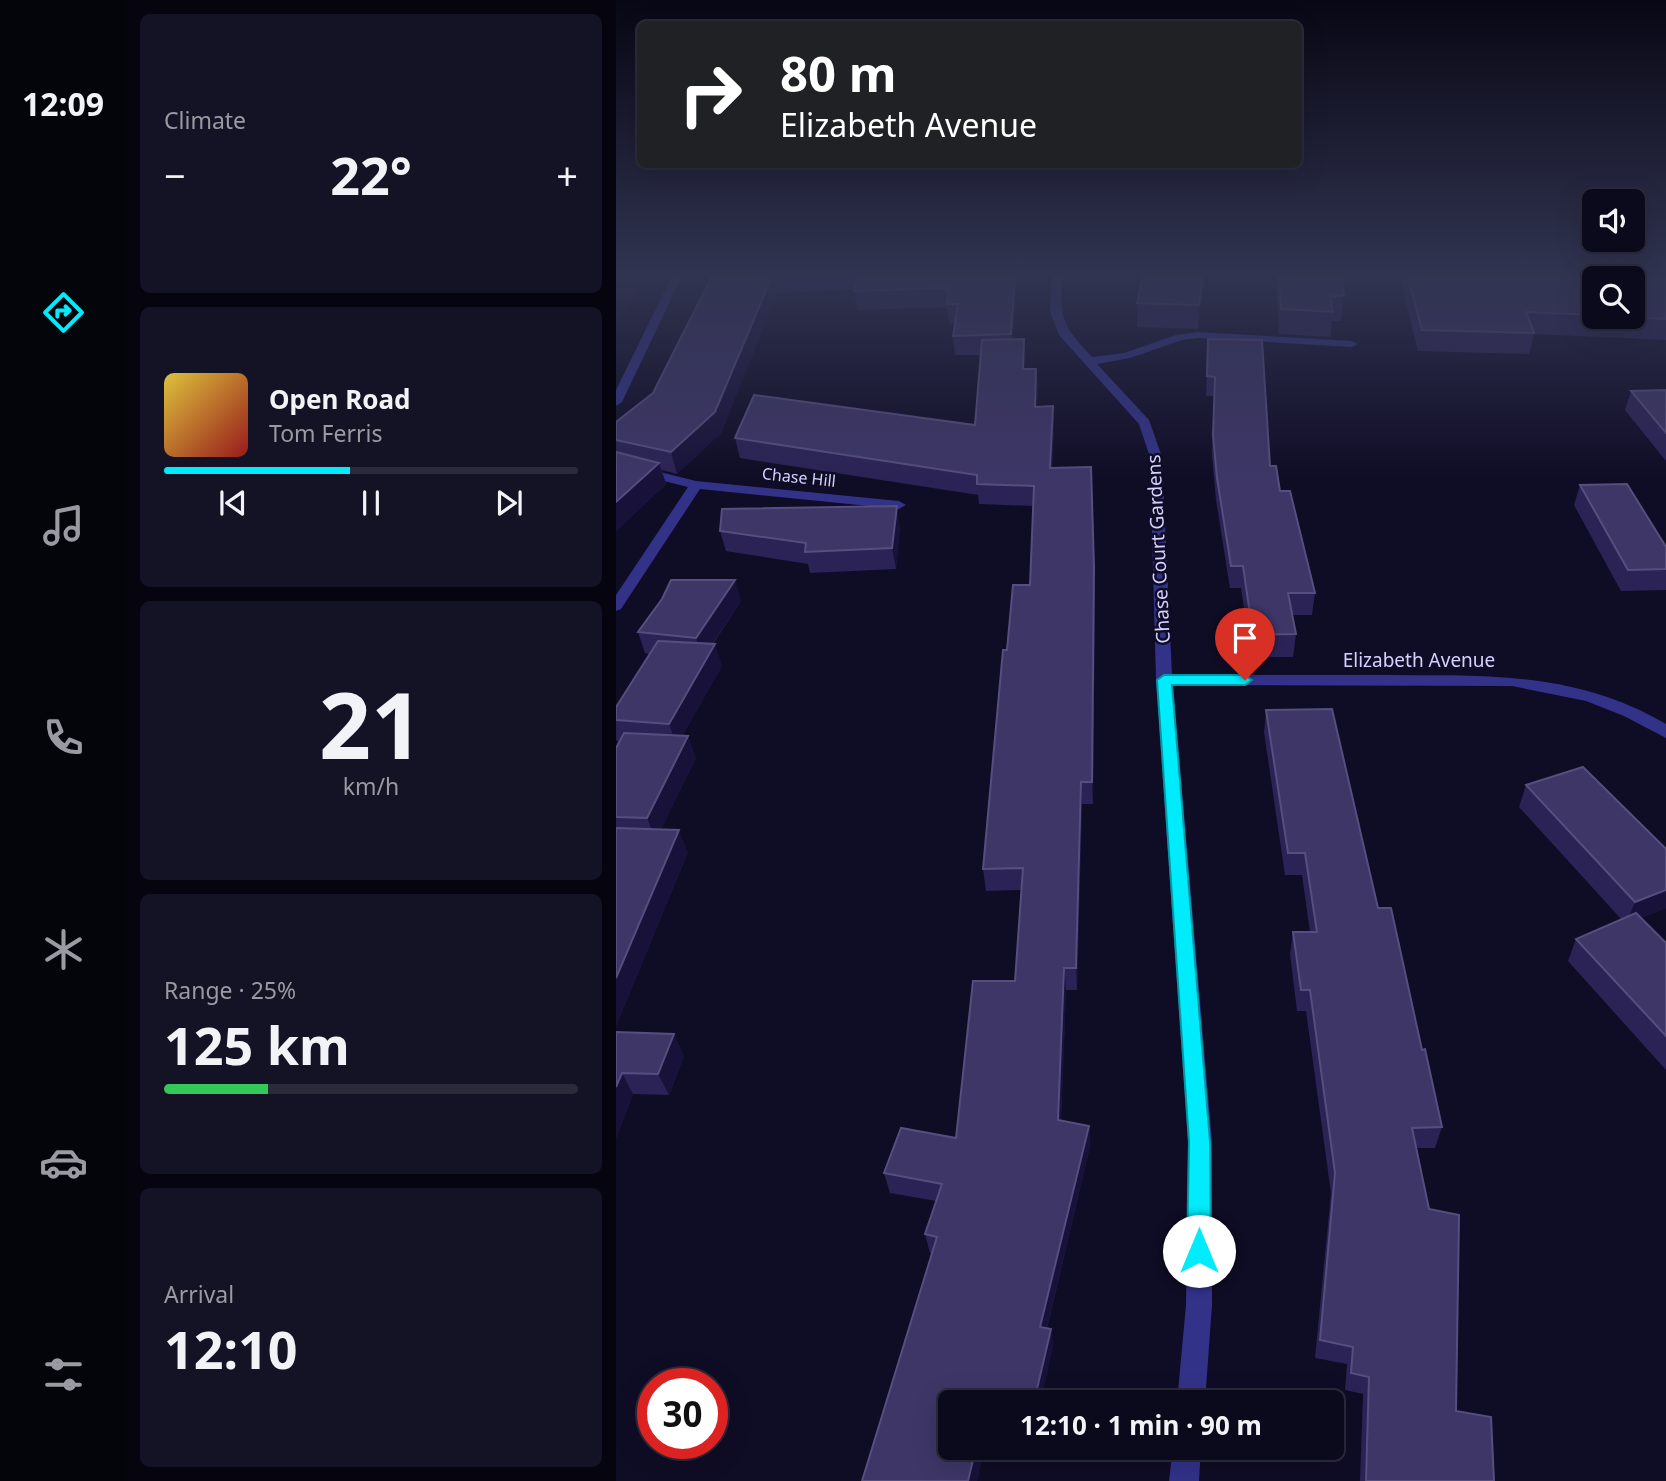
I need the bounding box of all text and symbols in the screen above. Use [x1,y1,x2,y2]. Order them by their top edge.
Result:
text: 80 m [780,40,897,106]
icon: right [665,49,756,140]
text: 12:09 [22,82,104,125]
text: Elizabeth Avenue [780,103,1037,146]
text: Climate [164,104,246,136]
text: 22° [330,139,412,210]
text: − [164,149,186,201]
text: + [556,149,578,201]
map controls [1582,189,1645,329]
button: sound [1582,189,1645,252]
button: search [1582,266,1645,329]
icon: directions [39,288,88,337]
text: Open Road [269,381,411,417]
text: Tom Ferris [269,417,382,449]
street label: Chase Court Gardens [1140,454,1176,644]
street label: Chase Hill [761,462,837,492]
icon: previous [214,484,252,522]
icon: pause [352,484,390,522]
icon: next [490,484,528,522]
icon: music [39,501,88,550]
pin [1215,608,1275,680]
icon: arrive [1226,619,1264,657]
street label: Elizabeth Avenue [1343,647,1495,673]
text: 21 [319,662,423,786]
icon: phone [39,713,88,762]
text: km/h [343,770,399,802]
icon: climate [39,925,88,974]
text: Range · 25% [164,974,296,1006]
text: 125 km [164,1009,350,1080]
icon: car [39,1138,88,1187]
position arrow [1162,1214,1236,1288]
text: Arrival [164,1278,234,1310]
text: 12:10 [164,1313,298,1384]
icon: filters [39,1350,88,1399]
speed limit sign: 30 [637,1368,728,1459]
text: 12:10 · 1 min · 90 m [1020,1407,1262,1443]

